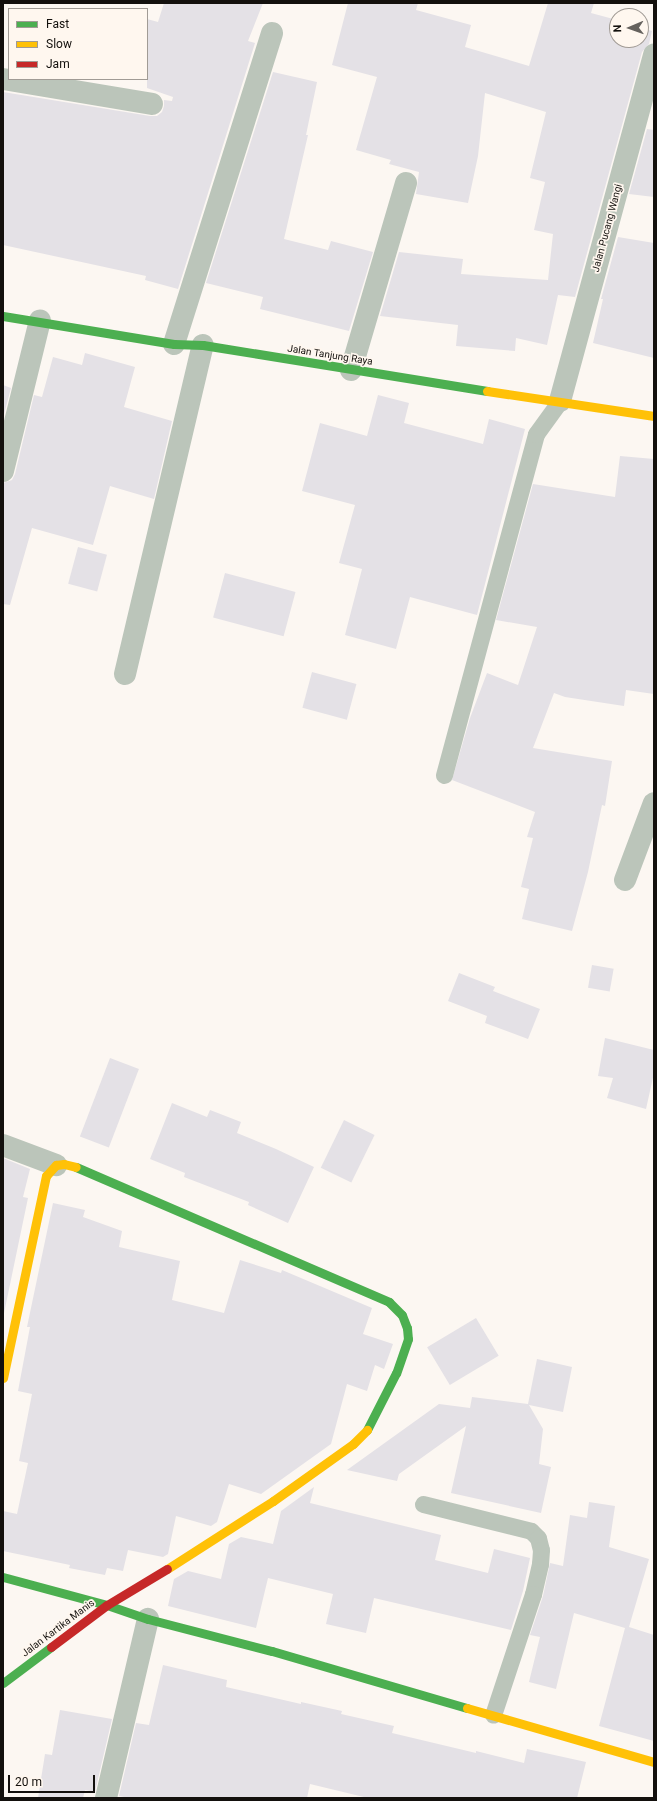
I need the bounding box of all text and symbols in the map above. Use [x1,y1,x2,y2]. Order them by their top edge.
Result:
legend [8,8,148,80]
north arrow [609,8,649,48]
text: Fast [46,17,69,31]
text: N [611,24,624,33]
text: Slow [46,37,72,51]
text: Jam [46,57,70,71]
street label: Jalan Pucang Wangi [589,183,625,273]
street label: Jalan Tanjung Raya [286,342,374,368]
street label: Jalan Kartika Manis [19,1597,97,1659]
scale bar [10,1767,97,1793]
text: 20 m [15,1775,42,1789]

